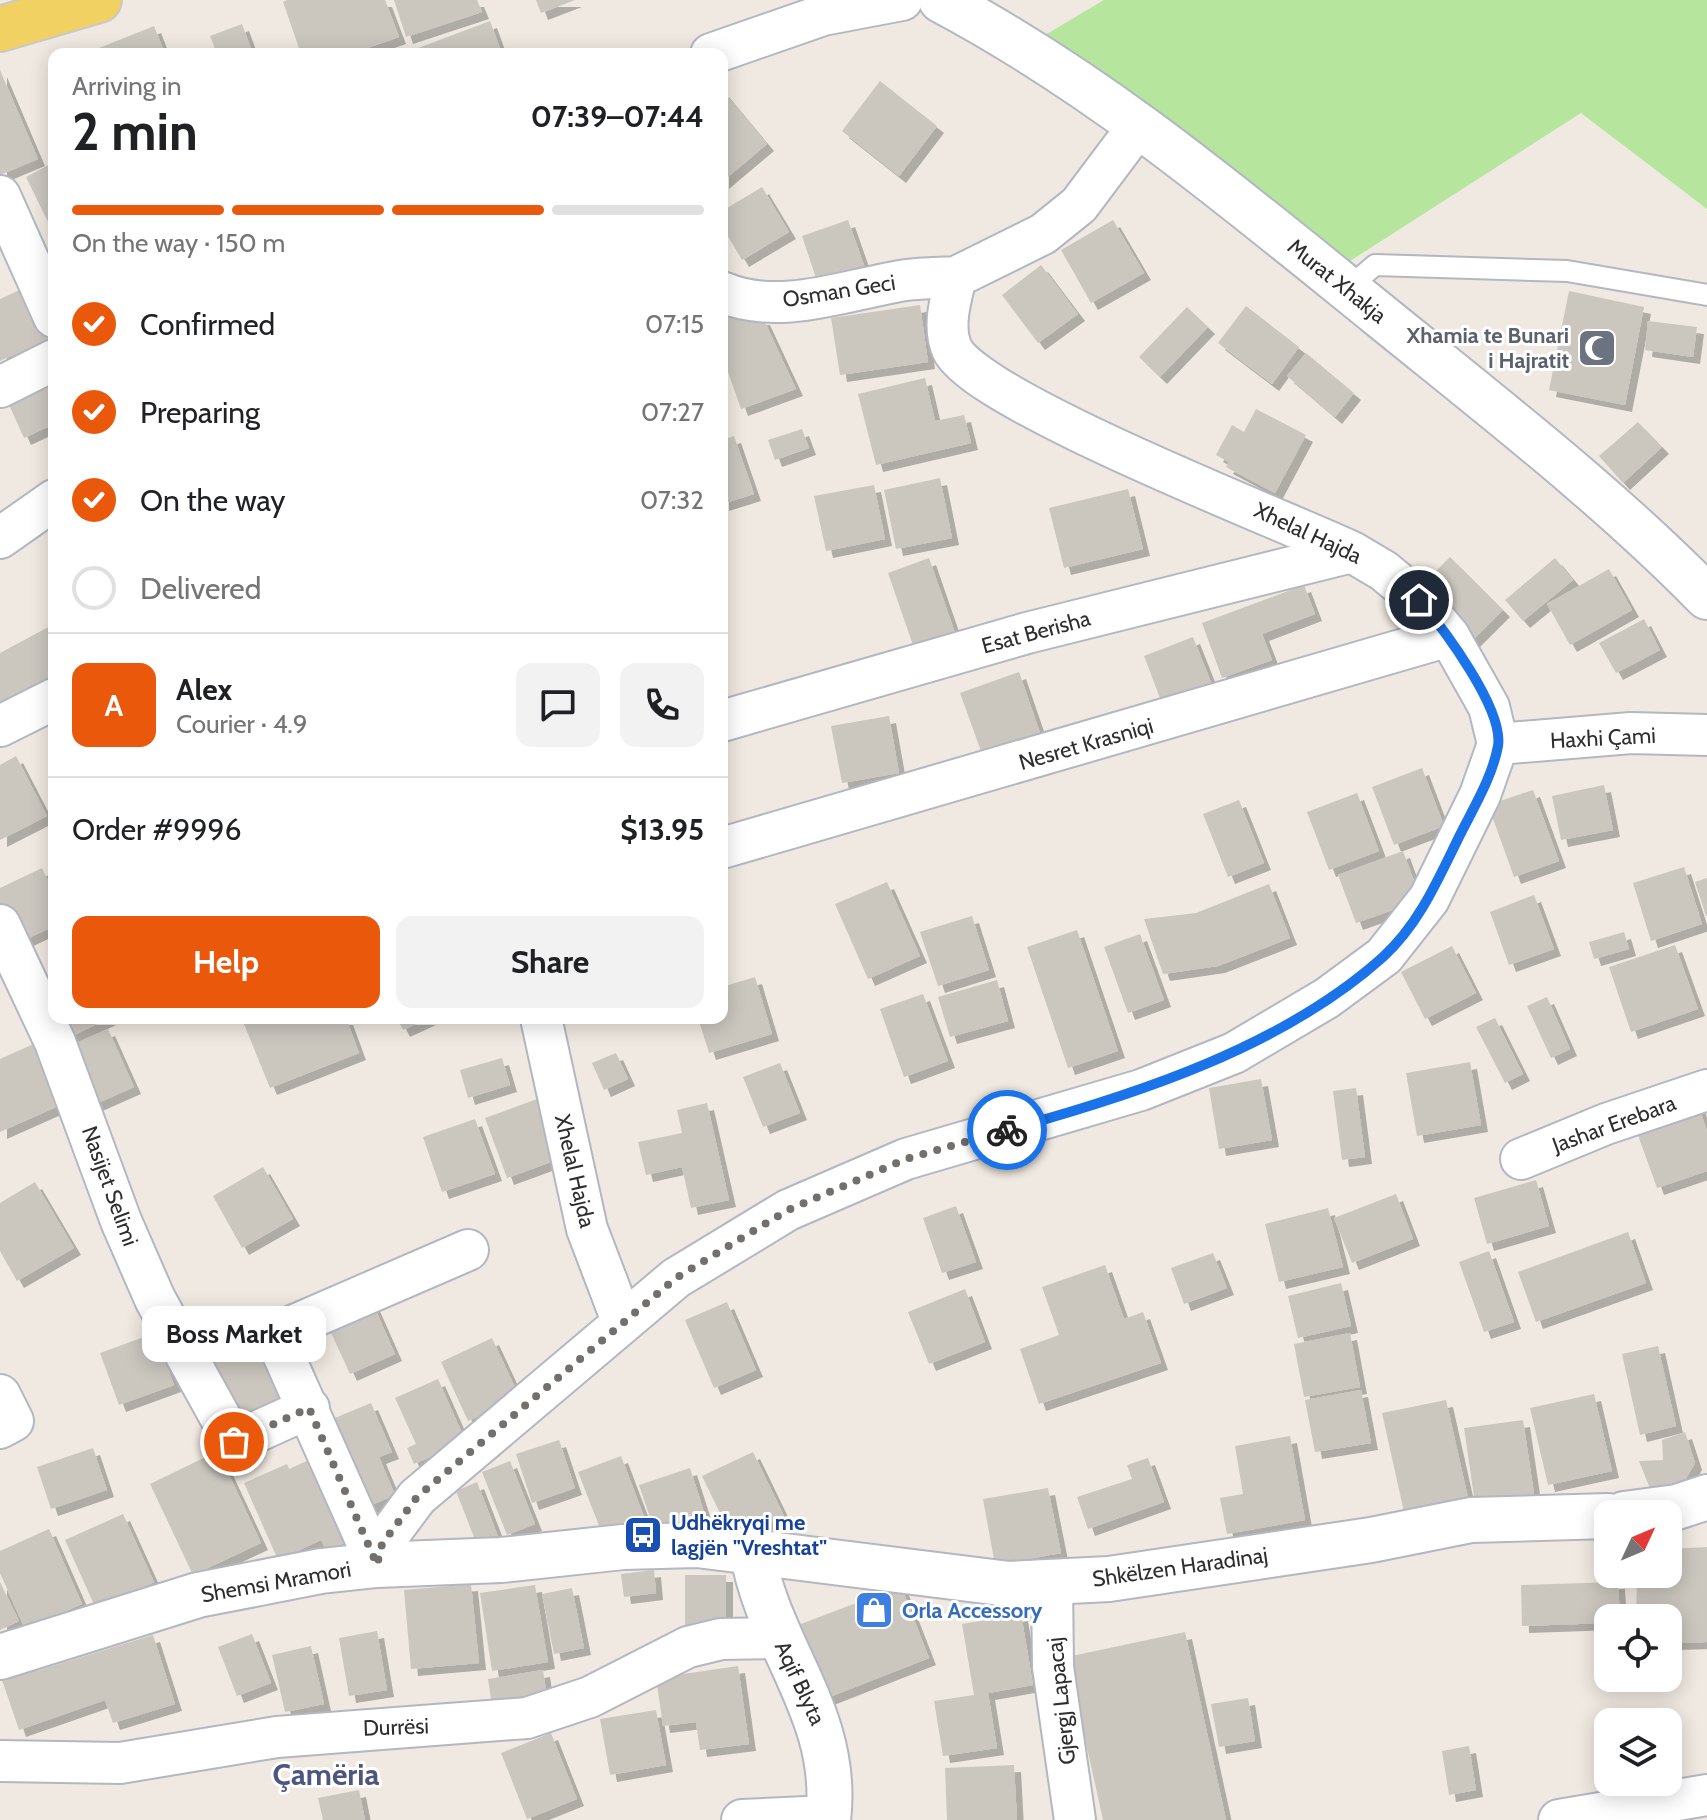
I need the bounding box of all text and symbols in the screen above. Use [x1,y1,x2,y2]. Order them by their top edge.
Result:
text: Arriving in [72,70,182,102]
text: 07:39–07:44 [531,98,704,135]
text: 2 min [72,100,198,163]
text: On the way · 150 m [72,227,285,259]
street label: Murat Xhakja [1282,233,1392,329]
street label: Osman Geci [781,269,897,313]
icon: check [72,302,116,346]
text: Confirmed [140,306,275,343]
text: 07:15 [645,308,704,340]
place label: Xhamia te Bunari i Hajratit [1406,322,1569,374]
mosque icon: Xhamia te Bunari i Hajratit [1576,327,1618,369]
icon: check [72,390,116,434]
text: Preparing [140,394,260,431]
text: 07:27 [641,396,704,428]
icon: check [72,478,116,522]
text: On the way [140,482,285,519]
text: 07:32 [640,484,704,516]
street label: Xhelal Hajda [1250,496,1366,570]
pin [1385,566,1453,634]
text: Delivered [140,570,261,607]
icon: home [1397,578,1441,622]
street label: Esat Berisha [979,604,1094,659]
button: chat [516,663,600,747]
button: phone [620,663,704,747]
text: Alex [176,671,232,708]
text: A [105,687,123,724]
text: Courier · 4.9 [176,708,308,740]
street label: Nesret Krasniqi [1016,712,1156,776]
street label: Haxhi Çami [1549,722,1657,754]
text: Order #9996 [72,811,242,848]
text: $13.95 [620,811,704,848]
button: Help [72,916,380,1008]
button: Share [396,916,704,1008]
street label: Jashar Erebara [1548,1089,1680,1159]
courier [967,1090,1047,1170]
icon: bike [985,1108,1029,1152]
street label: Xhelal Hajda [549,1112,601,1231]
street label: Nasijet Selimi [76,1122,144,1250]
callout: Boss Market [142,1306,326,1362]
text: Boss Market [166,1318,302,1350]
pin [200,1408,268,1476]
icon: bag [212,1420,256,1464]
north arrow [1594,1500,1682,1588]
map controls [1594,1500,1682,1796]
place label: Udhëkryqi me lagjën "Vreshtat" [671,1509,827,1561]
bus stop icon: Udhëkryqi me lagjën "Vreshtat" [622,1514,664,1556]
street label: Shkëlzen Haradinaj [1091,1541,1269,1593]
street label: Shemsi Mramori [199,1556,353,1608]
shop icon: Orla Accessory [853,1589,895,1631]
place label: Orla Accessory [902,1597,1043,1624]
button: locate [1594,1604,1682,1692]
street label: Gjergj Lapacaj [1041,1636,1081,1766]
street label: Aqif Blyta [769,1637,831,1730]
button: layers [1594,1708,1682,1796]
street label: Durrësi [363,1712,429,1742]
district label: Çamëria [273,1756,379,1793]

